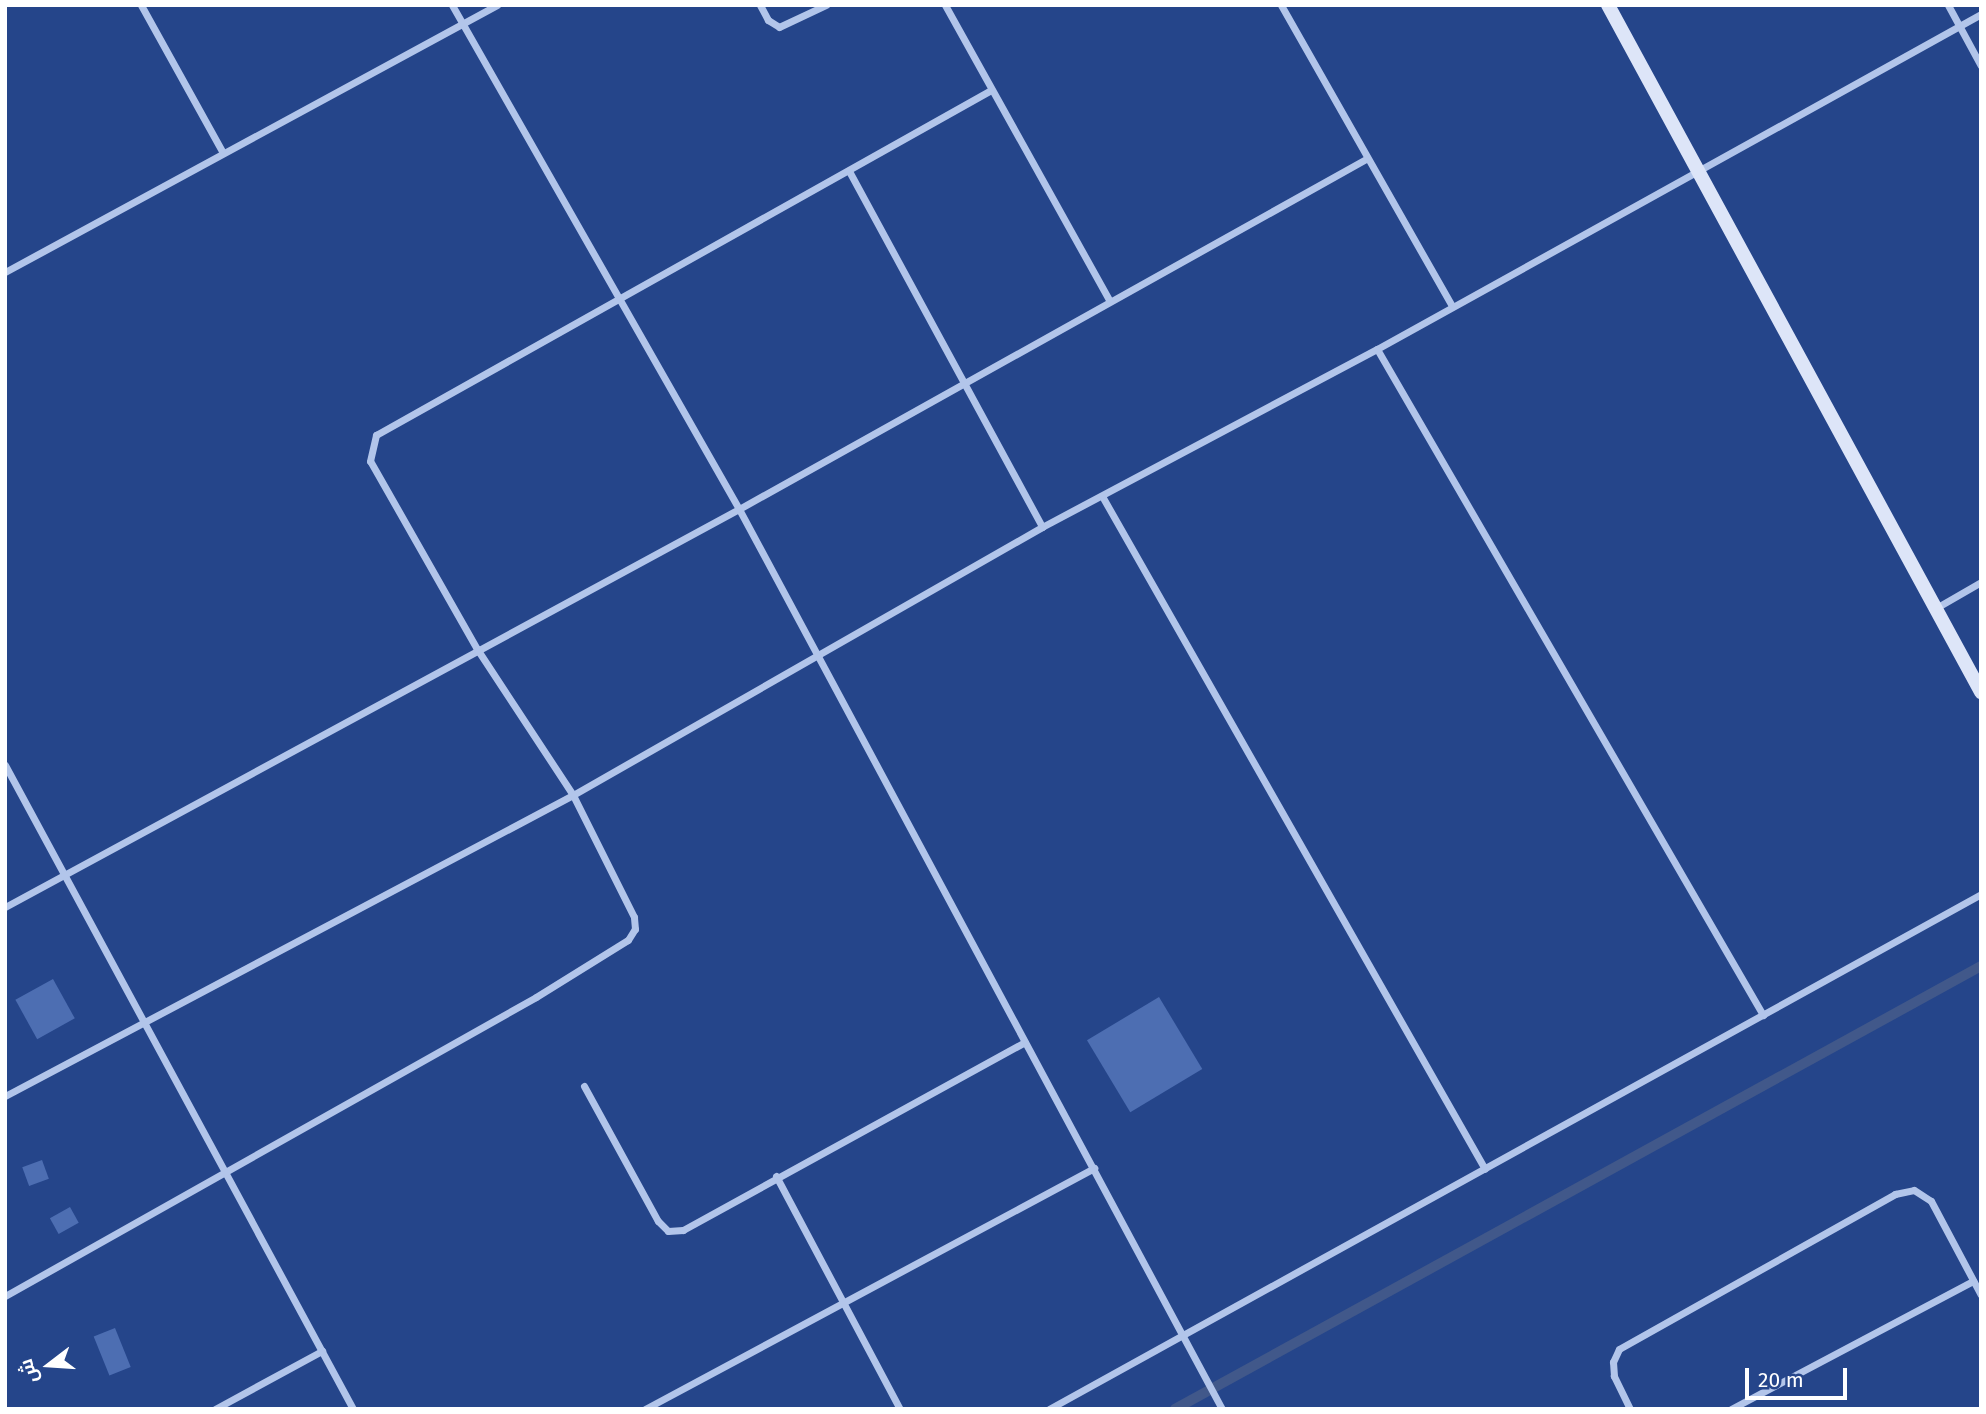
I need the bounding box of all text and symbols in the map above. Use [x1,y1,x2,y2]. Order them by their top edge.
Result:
north arrow [14,1330,84,1400]
scale bar [1748,1354,1850,1398]
text: ش [14,1356,43,1386]
text: 20 m [1758,1367,1804,1393]

